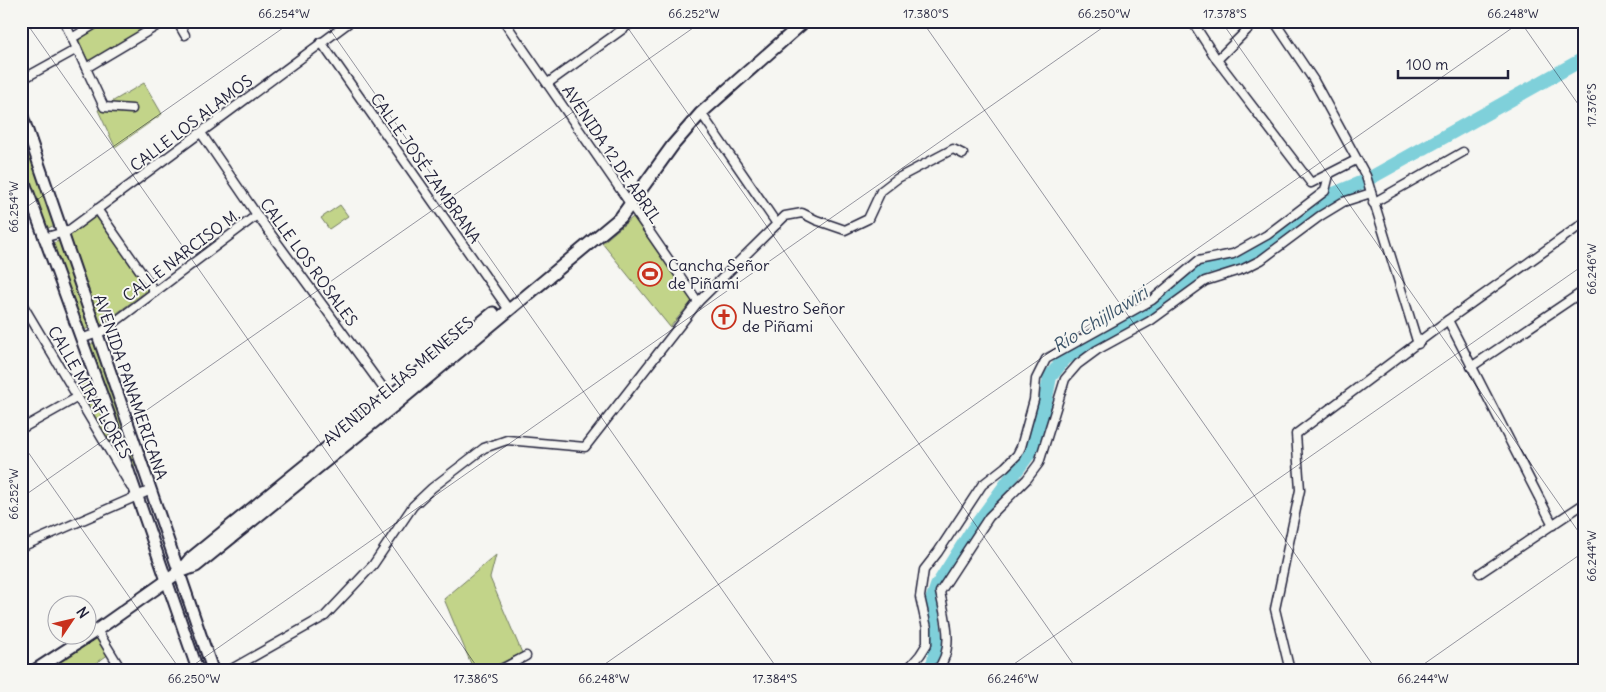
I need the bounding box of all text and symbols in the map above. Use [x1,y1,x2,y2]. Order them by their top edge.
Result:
text: 66.254°W [258,6,310,21]
text: 66.252°W [668,6,720,21]
text: 17.380°S [903,6,949,21]
text: 66.250°W [1078,6,1130,21]
text: 17.378°S [1203,6,1247,21]
text: 66.248°W [1487,6,1539,21]
scale bar [1398,48,1508,80]
text: 100 m [1406,55,1448,74]
street label: CALLE LOS ALAMOS [126,70,256,176]
street label: AVENIDA 12 DE ABRIL [558,81,666,227]
text: 17.376°S [1584,83,1599,127]
street label: CALLE JOSÉ ZAMBRANA [367,89,485,247]
text: 66.254°W [6,181,21,233]
street label: CALLE LOS ROSALES [256,194,362,330]
street label: CALLE NARCISO M. [118,204,244,306]
text: 66.246°W [1584,243,1599,295]
place label: Cancha Señor de Piñami [668,255,770,293]
sports icon: Cancha Señor de Piñami [637,261,663,287]
water label: Río Chijllawiri [1048,280,1154,357]
street label: AVENIDA PANAMERICANA [90,292,172,482]
place label: Nuestro Señor de Piñami [742,298,845,336]
church icon: Nuestro Señor de Piñami [711,304,737,330]
street label: AVENIDA ELÍAS MENESES [319,312,477,450]
street label: CALLE MIRAFLORES [44,322,136,462]
text: 66.252°W [6,468,21,520]
text: 66.244°W [1584,530,1599,582]
north arrow [48,594,98,644]
text: N [72,603,93,622]
text: 66.250°W [168,671,220,686]
text: 17.386°S [454,671,499,686]
text: 66.248°W [578,671,630,686]
text: 17.384°S [753,671,798,686]
text: 66.246°W [987,671,1039,686]
text: 66.244°W [1397,671,1449,686]

